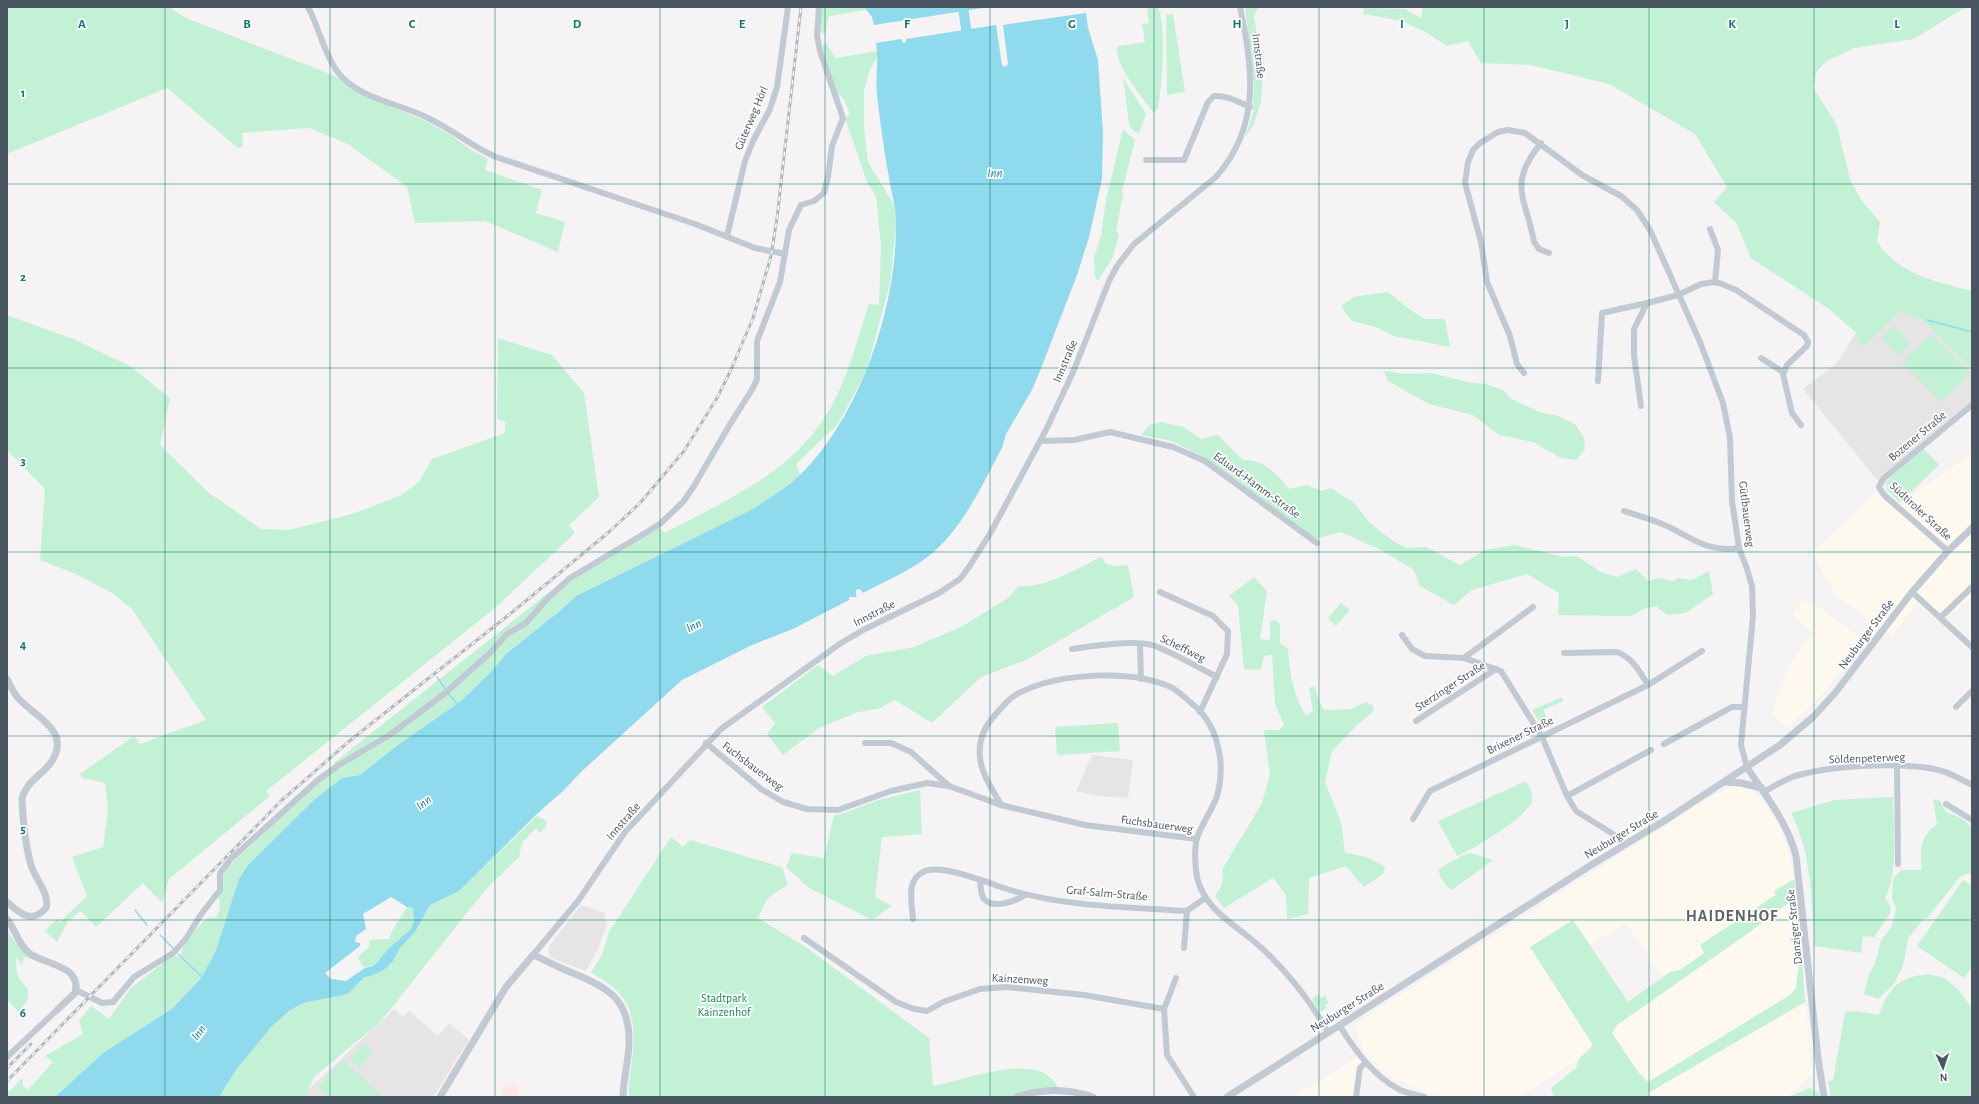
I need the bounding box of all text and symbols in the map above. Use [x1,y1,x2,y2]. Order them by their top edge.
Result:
text: A [78,18,86,31]
text: B [243,18,251,31]
text: C [409,18,416,31]
text: D [573,18,582,31]
text: E [739,18,746,31]
text: F [904,18,911,31]
text: G [1068,18,1076,31]
text: H [1232,18,1242,31]
text: I [1400,18,1404,31]
text: J [1565,18,1569,31]
text: K [1728,18,1736,31]
text: L [1894,18,1900,31]
street label: Innstraße [1250,33,1268,79]
street label: Güterweg Hörl [732,84,770,152]
text: 1 [21,87,25,100]
water label: Inn [987,167,1003,180]
text: 2 [20,271,26,284]
street label: Innstraße [1051,338,1079,384]
street label: Bozener Straße [1886,409,1948,463]
street label: Eduard-Hamm-Straße [1211,450,1303,520]
text: 3 [20,455,26,468]
street label: Südtiroler Straße [1888,479,1954,543]
street label: Gütlbauerweg [1737,480,1757,548]
street label: Innstraße [851,597,897,629]
street label: Neuburger Straße [1836,597,1896,671]
water label: Inn [684,617,704,635]
street label: Scheffweg [1159,632,1208,664]
text: 4 [20,639,27,652]
street label: Sterzinger Straße [1413,659,1487,713]
street label: Brixener Straße [1485,714,1555,756]
street label: Fuchsbauerweg [720,739,786,793]
street label: Söldenpeterweg [1829,751,1905,765]
water label: Inn [414,793,434,813]
street label: Innstraße [604,800,642,842]
street label: Neuburger Straße [1582,807,1660,861]
street label: Fuchsbauerweg [1120,813,1194,835]
text: 5 [20,823,26,836]
street label: Graf-Salm-Straße [1066,883,1148,903]
street label: Danziger Straße [1784,889,1804,965]
district label: HAIDENHOF [1686,908,1778,924]
street label: Kainzenweg [991,972,1049,986]
street label: Neuburger Straße [1308,980,1386,1034]
park label: Stadtpark Kainzenhof [697,992,752,1018]
text: 6 [20,1007,26,1020]
water label: Inn [189,1023,209,1043]
north arrow [1923,1048,1963,1088]
text: N [1939,1072,1948,1083]

